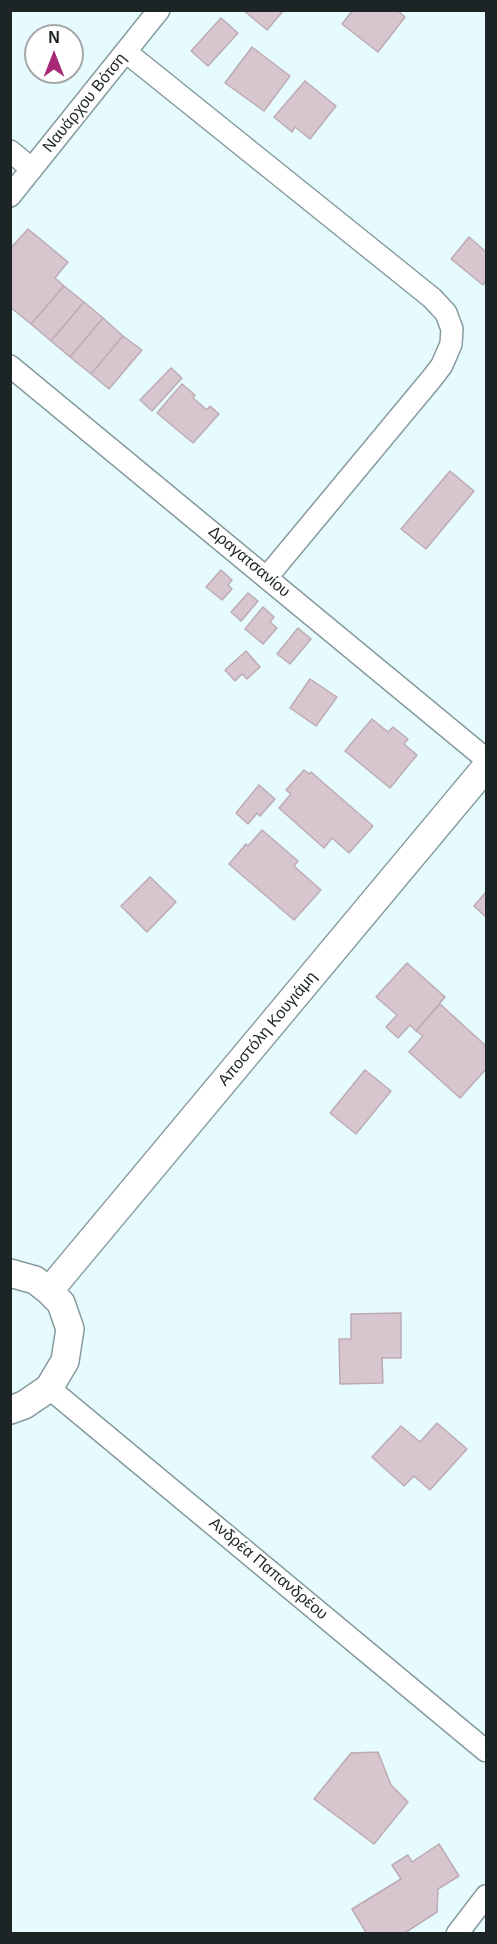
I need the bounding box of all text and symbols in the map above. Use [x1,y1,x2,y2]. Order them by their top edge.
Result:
north arrow [24,24,84,84]
text: N [48,29,60,46]
street label: Ναυάρχου Βότση [39,49,131,157]
street label: Δραγατσανίου [204,522,294,602]
street label: Αποστόλη Κουγιάμη [215,968,321,1090]
street label: Ανδρέα Παπανδρέου [205,1514,331,1624]

